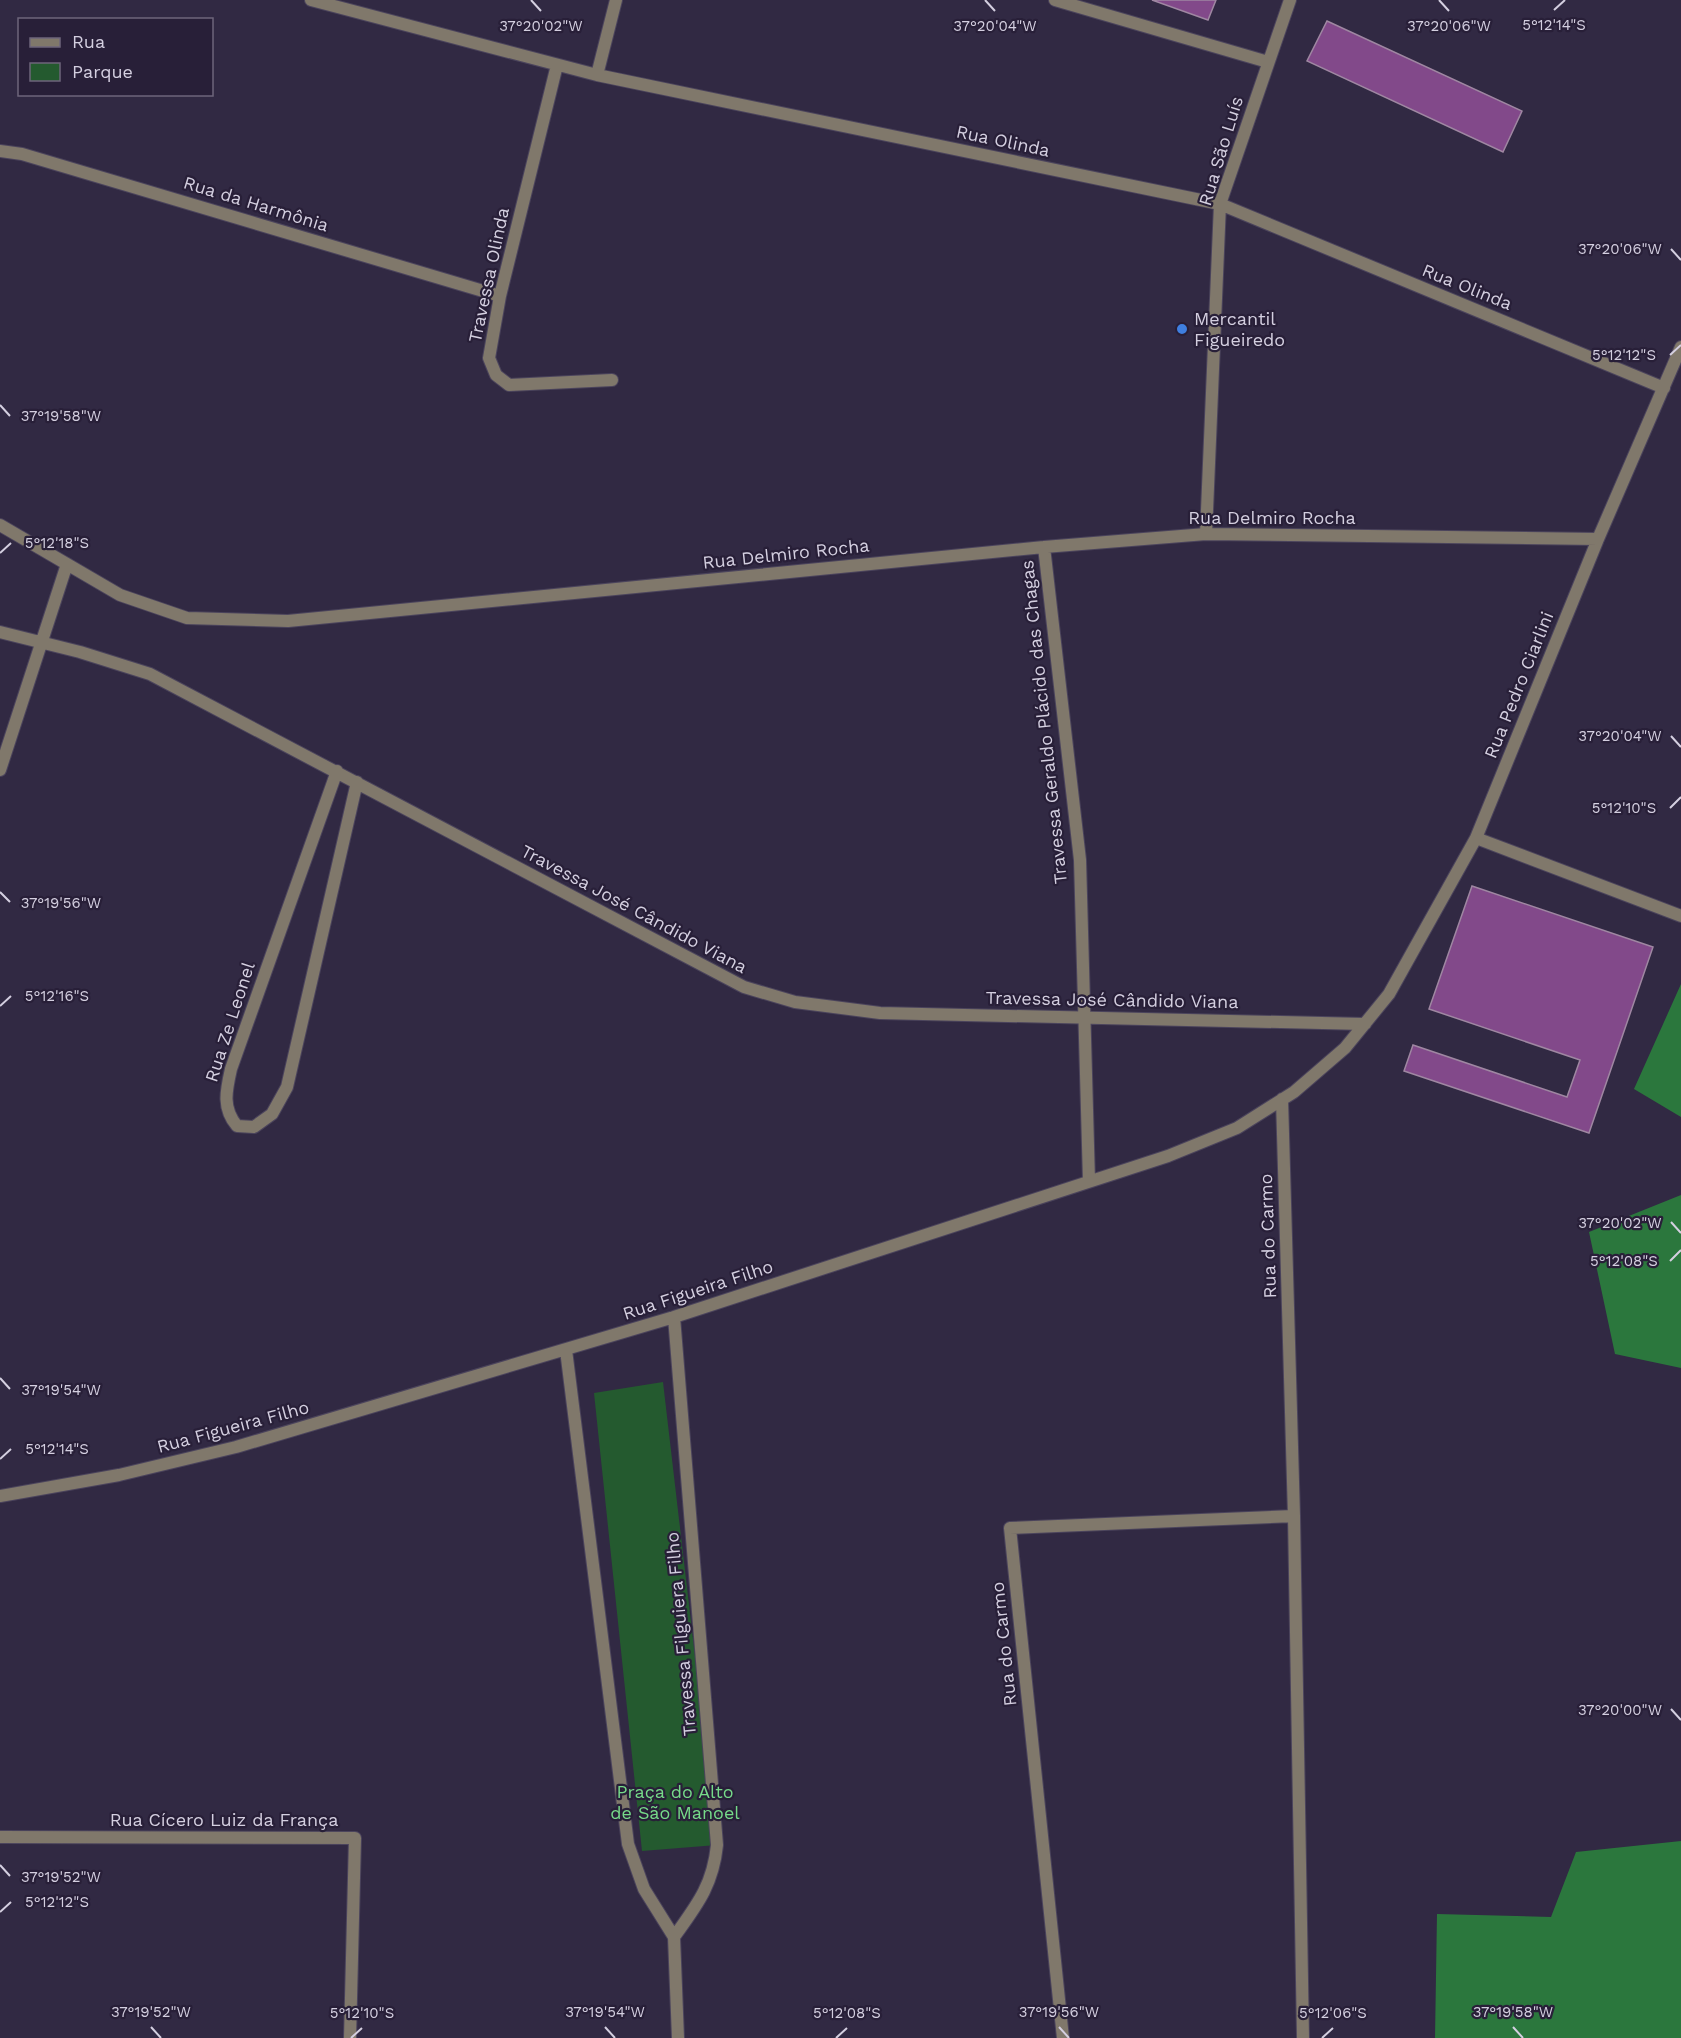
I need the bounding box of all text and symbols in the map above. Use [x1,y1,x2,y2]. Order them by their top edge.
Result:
text: 5°12'14"S [1522,16,1586,34]
text: 37°20'02"W [499,17,583,35]
text: 37°20'04"W [953,17,1037,35]
text: 37°20'06"W [1407,17,1491,35]
legend [18,18,213,96]
text: Rua [72,31,105,52]
text: Parque [72,61,133,82]
street label: Rua São Luís [1194,94,1247,208]
street label: Rua Olinda [954,120,1052,161]
street label: Rua da Harmônia [181,171,331,236]
street label: Travessa Olinda [464,205,513,344]
text: 37°20'06"W [1578,240,1662,258]
street label: Rua Olinda [1419,259,1515,314]
place label: Mercantil Figueiredo [1194,308,1285,350]
marker: Mercantil Figueiredo [1175,322,1189,336]
text: 5°12'12"S [1592,346,1656,364]
text: 37°19'58"W [21,407,101,425]
street label: Rua Delmiro Rocha [1188,507,1356,528]
text: 5°12'18"S [25,534,89,552]
street label: Rua Delmiro Rocha [702,534,870,573]
street label: Travessa Geraldo Plácido das Chagas [1016,559,1071,885]
street label: Rua Pedro Ciarlini [1480,608,1558,761]
text: 37°20'04"W [1578,727,1662,745]
text: 5°12'10"S [1592,799,1656,817]
street label: Travessa José Cândido Viana [518,840,751,977]
text: 37°19'56"W [21,894,101,912]
street label: Rua Ze Leonel [200,959,259,1085]
text: 5°12'16"S [25,987,89,1005]
street label: Travessa José Cândido Viana [985,987,1239,1012]
street label: Rua do Carmo [1255,1173,1280,1299]
text: 37°20'02"W [1578,1214,1662,1232]
text: 5°12'08"S [1590,1252,1658,1270]
street label: Rua Figueira Filho [620,1255,776,1324]
text: 37°19'54"W [21,1381,101,1399]
street label: Rua Figueira Filho [155,1396,311,1457]
text: 5°12'14"S [25,1440,89,1458]
street label: Travessa Filguiera Filho [661,1531,700,1737]
street label: Rua do Carmo [987,1581,1020,1707]
text: 37°20'00"W [1578,1701,1662,1719]
park label: Praça do Alto de São Manoel [610,1781,740,1823]
street label: Rua Cícero Luiz da França [110,1809,338,1830]
text: 37°19'52"W [21,1868,101,1886]
text: 5°12'12"S [25,1893,89,1911]
text: 37°19'52"W [111,2003,191,2021]
text: 37°19'54"W [565,2003,645,2021]
text: 37°19'56"W [1019,2003,1099,2021]
text: 37°19'58"W [1473,2003,1553,2021]
text: 5°12'10"S [330,2004,394,2022]
text: 5°12'08"S [813,2004,881,2022]
text: 5°12'06"S [1299,2004,1367,2022]

